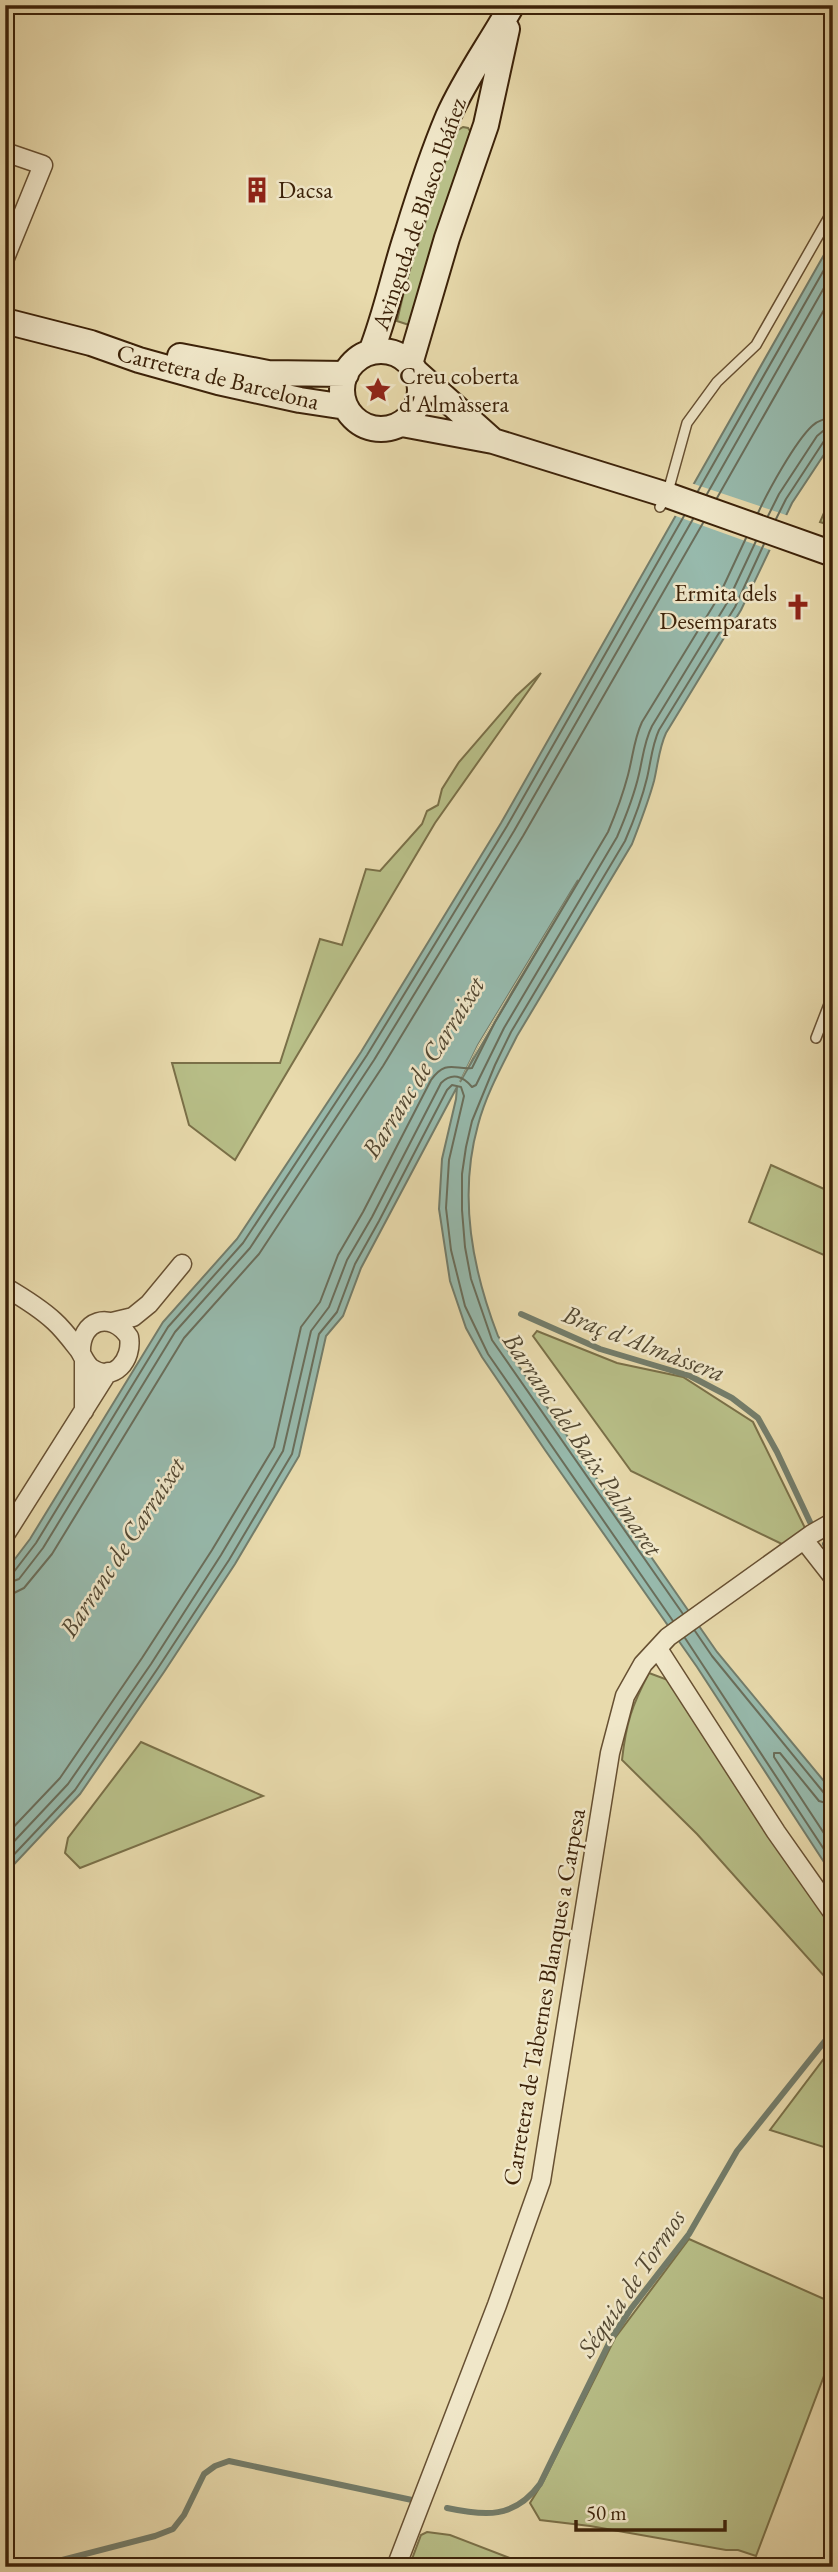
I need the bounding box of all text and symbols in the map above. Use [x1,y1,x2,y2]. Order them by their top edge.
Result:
street label: Avinguda de Blasco Ibáñez [364,94,473,335]
place label: Dacsa [278,174,333,205]
building icon: Dacsa [242,175,272,205]
street label: Carretera de Barcelona [114,336,323,417]
place label: Creu coberta d'Almàssera [399,360,519,419]
place icon: Creu coberta d'Almàssera [363,375,393,405]
place label: Ermita dels Desemparats [659,577,777,636]
church icon: Ermita dels Desemparats [783,592,813,622]
water label: Barranc de Carraixet [353,969,493,1165]
water label: Braç d'Almàssera [557,1296,730,1390]
water label: Barranc del Baix Palmaret [495,1325,671,1564]
water label: Barranc de Carraixet [51,1450,194,1644]
street label: Carretera de Tabernes Blanques a Carpesa [495,1806,592,2188]
water label: Séquia de Tormos [568,2202,694,2365]
scale bar [576,2488,724,2532]
text: 50 m [586,2499,627,2526]

